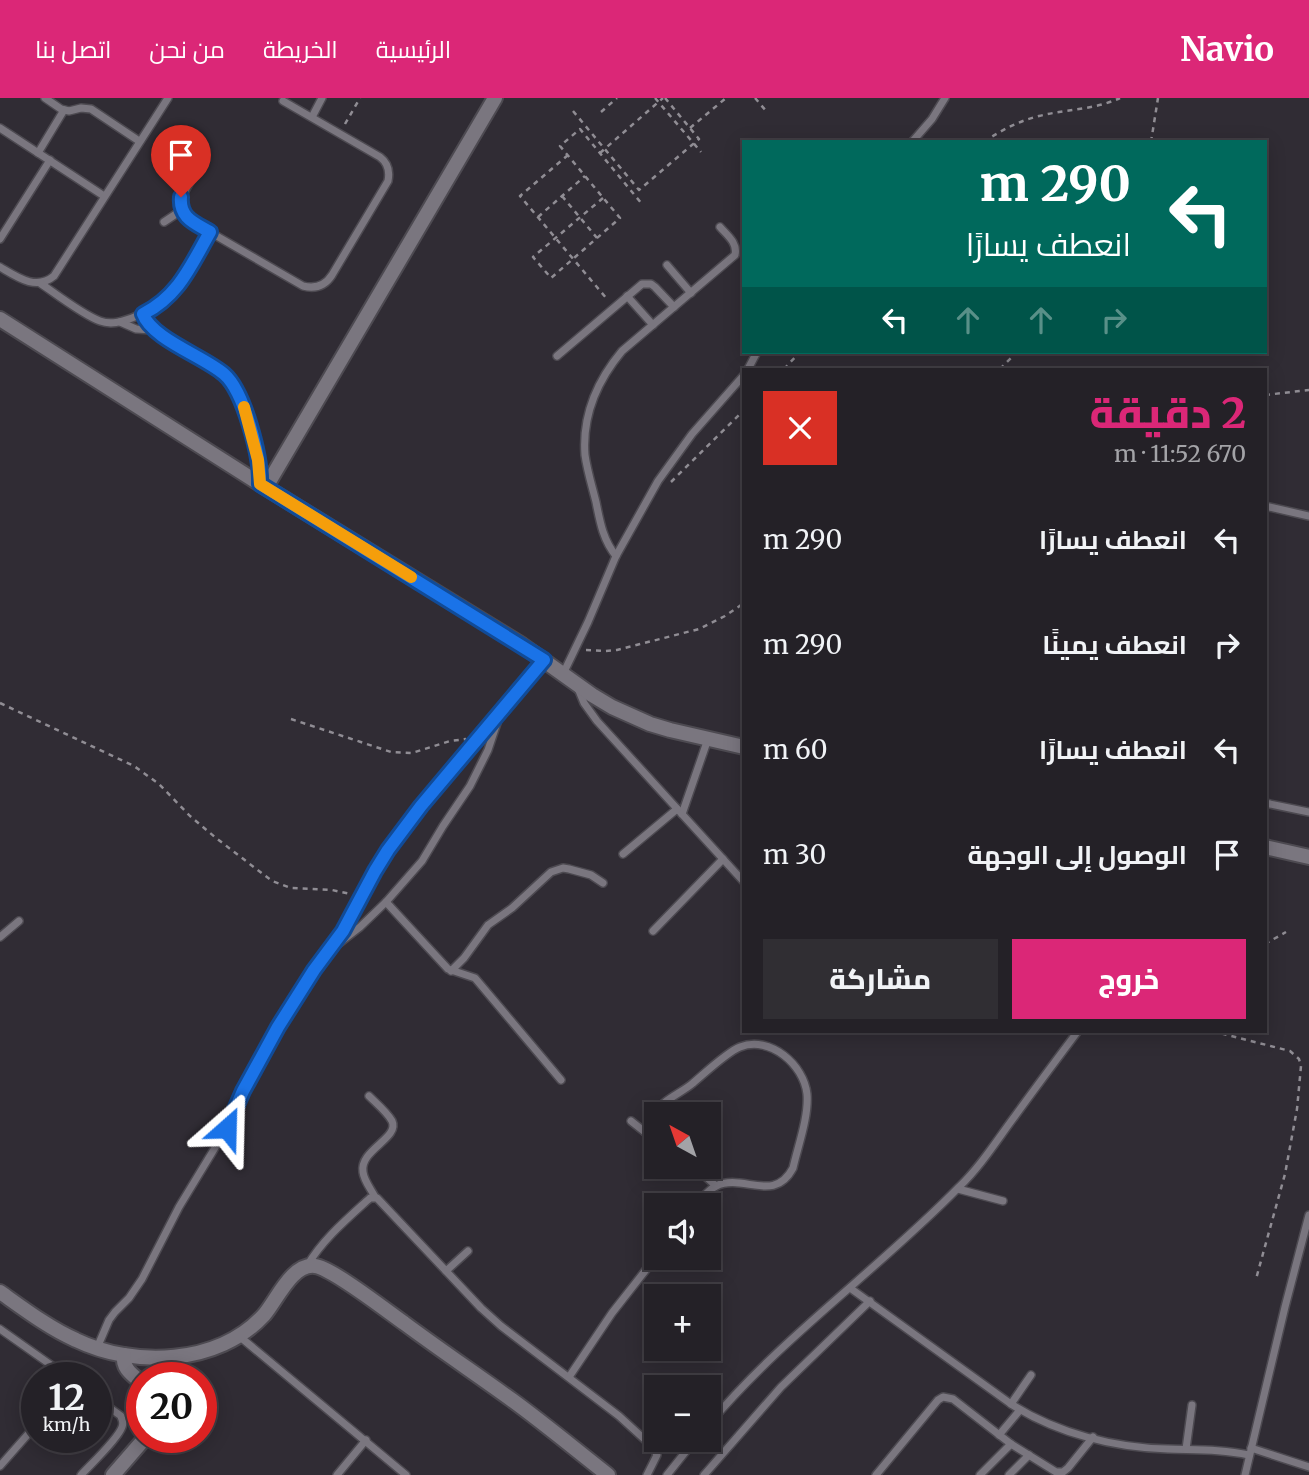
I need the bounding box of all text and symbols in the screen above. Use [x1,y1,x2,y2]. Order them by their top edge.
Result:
text: Navio [1180,29,1274,70]
text: اتصل بنا [35,34,111,65]
text: من نحن [149,34,225,65]
text: الخريطة [263,34,338,65]
text: الرئيسية [376,34,451,65]
pin [151,125,211,197]
icon: arrive [162,136,200,174]
text: 290 m [979,153,1131,214]
icon: left [1155,168,1246,259]
text: انعطف يسارًا [966,225,1131,265]
icon: left [876,301,914,339]
icon: ahead [949,301,987,339]
icon: ahead [1022,301,1060,339]
icon: right [1095,301,1133,339]
text: 2 دقيقة [1089,387,1246,439]
button: close [763,391,837,465]
text: 670 m · 11:52 [1114,439,1246,468]
icon: left [1208,521,1246,559]
text: 290 m [763,523,842,556]
text: انعطف يسارًا [1039,523,1187,556]
icon: right [1208,626,1246,664]
text: 290 m [763,628,842,661]
text: انعطف يمينًا [1042,628,1187,661]
icon: left [1208,731,1246,769]
text: 60 m [763,733,827,766]
text: انعطف يسارًا [1039,733,1187,766]
icon: arrive [1208,836,1246,874]
text: 30 m [763,838,826,871]
text: الوصول إلى الوجهة [968,838,1187,871]
button: مشاركة [763,939,998,1019]
button: خروج [1012,939,1246,1019]
position arrow [190,1091,264,1165]
north arrow [644,1102,721,1180]
map controls [644,1102,721,1452]
button: sound [644,1193,721,1270]
button: + [644,1284,721,1361]
speed limit sign: 20 [126,1362,217,1453]
button: − [644,1375,721,1452]
text: 12 [48,1376,85,1420]
text: km/h [43,1413,90,1436]

